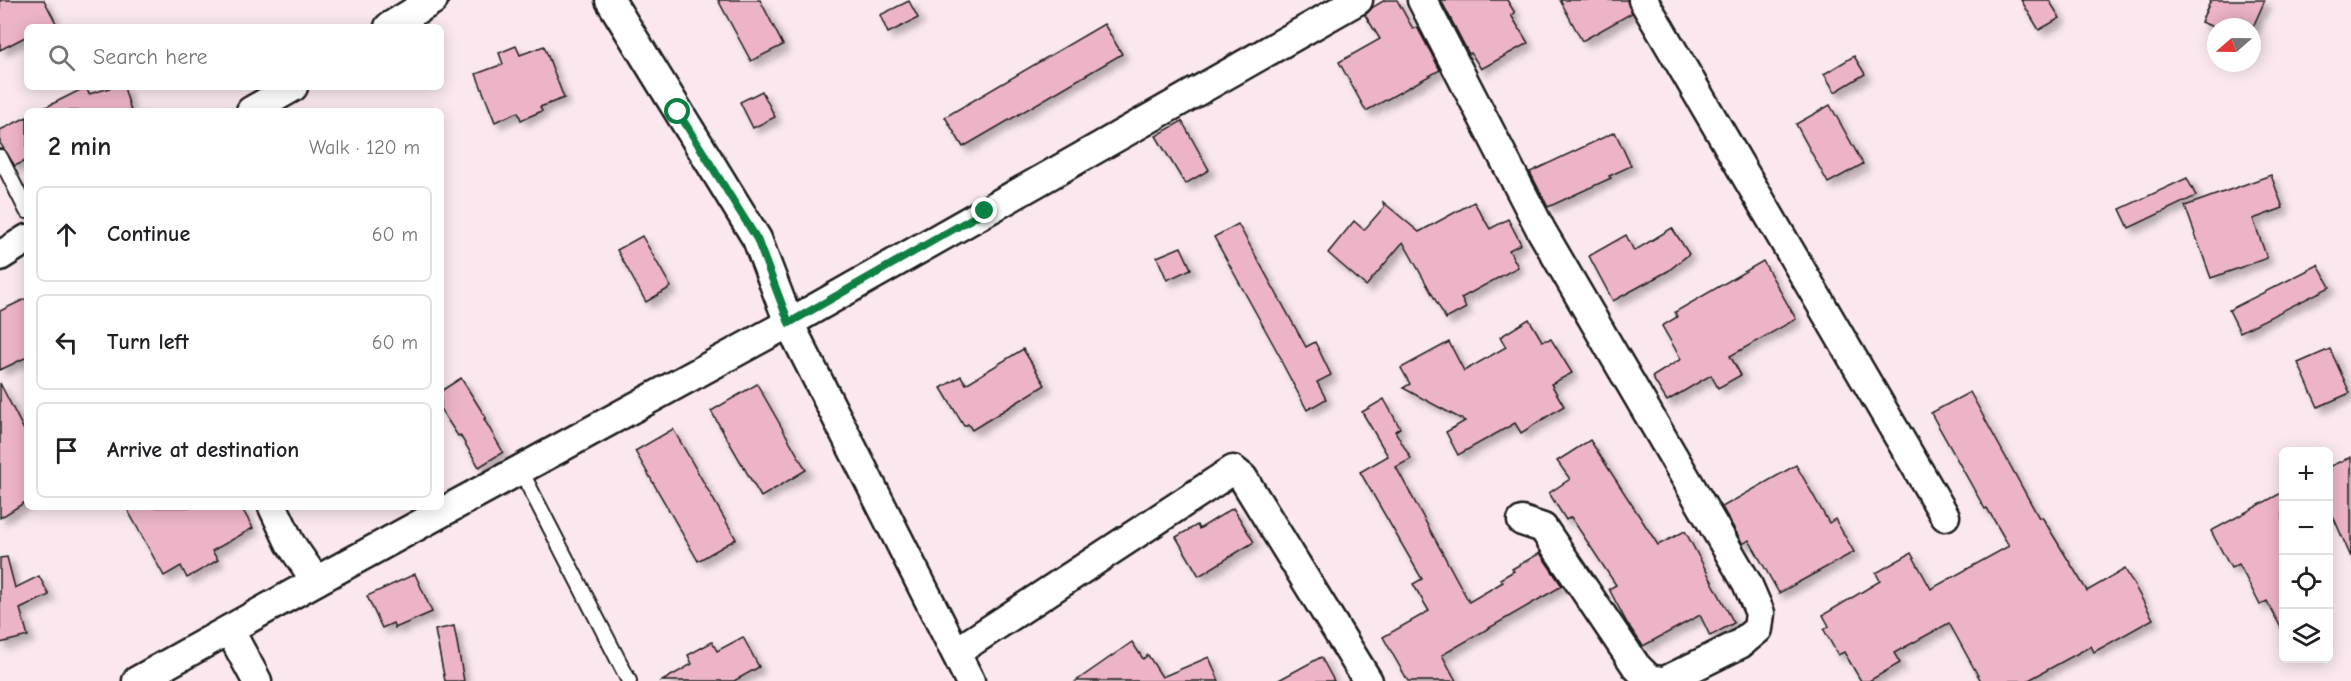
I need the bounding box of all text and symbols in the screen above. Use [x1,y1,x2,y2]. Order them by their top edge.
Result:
north arrow [2207,18,2261,72]
search box [24,24,444,90]
icon: search [45,41,78,74]
text: Search here [93,44,208,70]
route start [664,98,690,124]
text: 2 min [48,132,111,162]
text: Walk · 120 m [309,136,420,159]
route end [971,197,997,223]
icon: ahead [50,218,83,251]
text: Continue [107,221,190,247]
text: 60 m [372,223,418,246]
icon: left [50,326,83,359]
text: Turn left [107,329,189,355]
text: 60 m [372,331,418,354]
icon: arrive [50,434,83,467]
text: Arrive at destination [107,437,299,463]
map controls [2279,447,2333,663]
button: + [2279,447,2333,501]
button: − [2279,501,2333,555]
button: locate [2279,555,2333,609]
button: layers [2279,609,2333,663]

